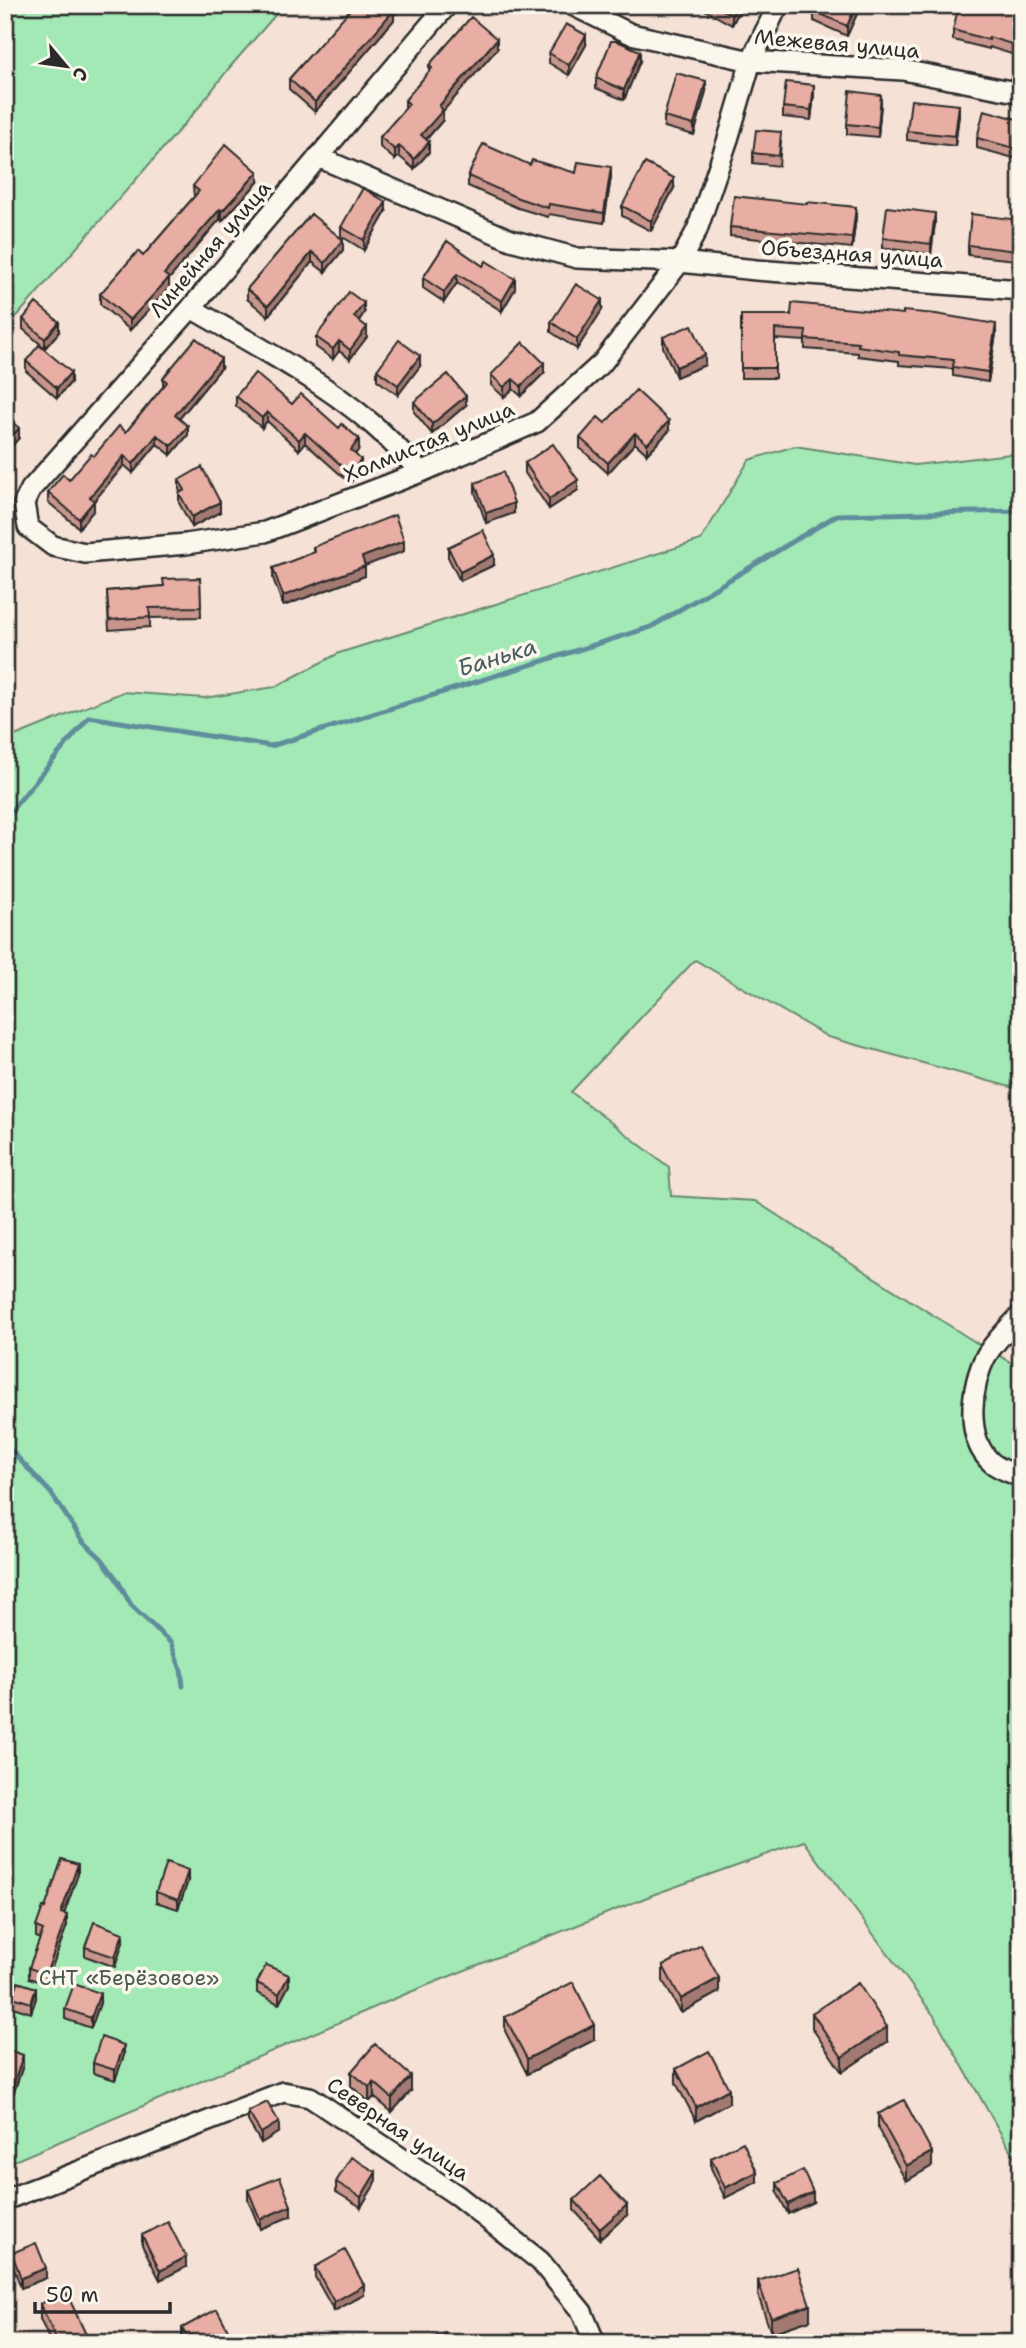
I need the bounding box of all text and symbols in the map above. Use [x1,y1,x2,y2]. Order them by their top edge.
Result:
street label: Межевая улица [753,23,921,65]
north arrow [32,32,102,102]
text: С [67,63,94,85]
street label: Линейная улица [143,175,277,323]
street label: Объездная улица [760,234,944,274]
street label: Холмистая улица [339,395,519,489]
water label: Банька [454,631,540,683]
park label: СНТ «Берёзовое» [39,1964,219,1992]
street label: Северная улица [321,2071,475,2187]
scale bar [35,2271,170,2315]
text: 50 m [46,2281,99,2309]

